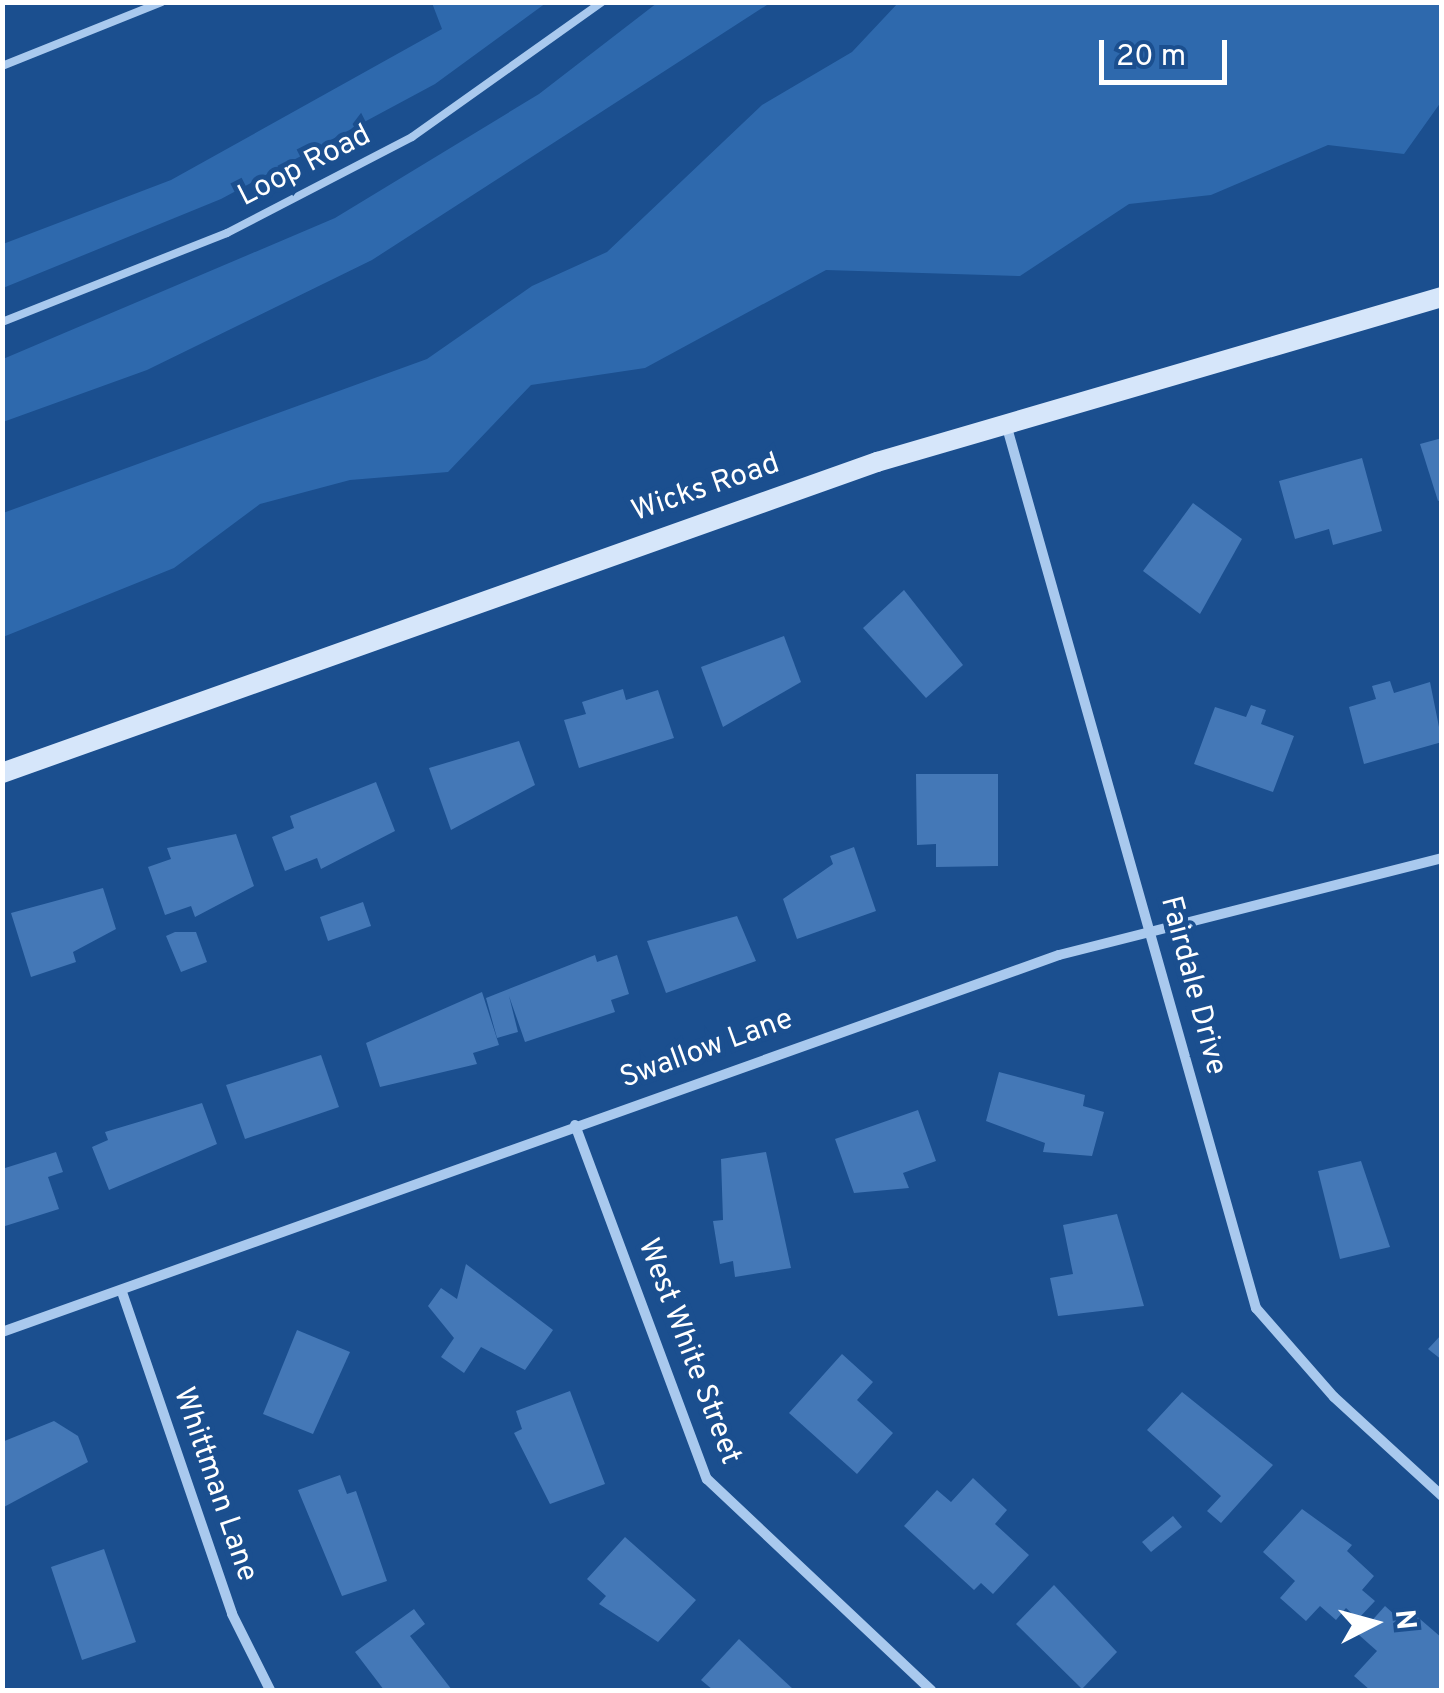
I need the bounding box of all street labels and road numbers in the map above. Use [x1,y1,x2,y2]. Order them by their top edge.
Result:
street label: Loop Road [233,118,377,216]
street label: Wicks Road [627,447,785,531]
street label: Fairdale Drive [1151,893,1233,1079]
street label: Swallow Lane [616,1002,798,1098]
street label: West White Street [628,1234,748,1470]
street label: Whittman Lane [164,1383,264,1587]

